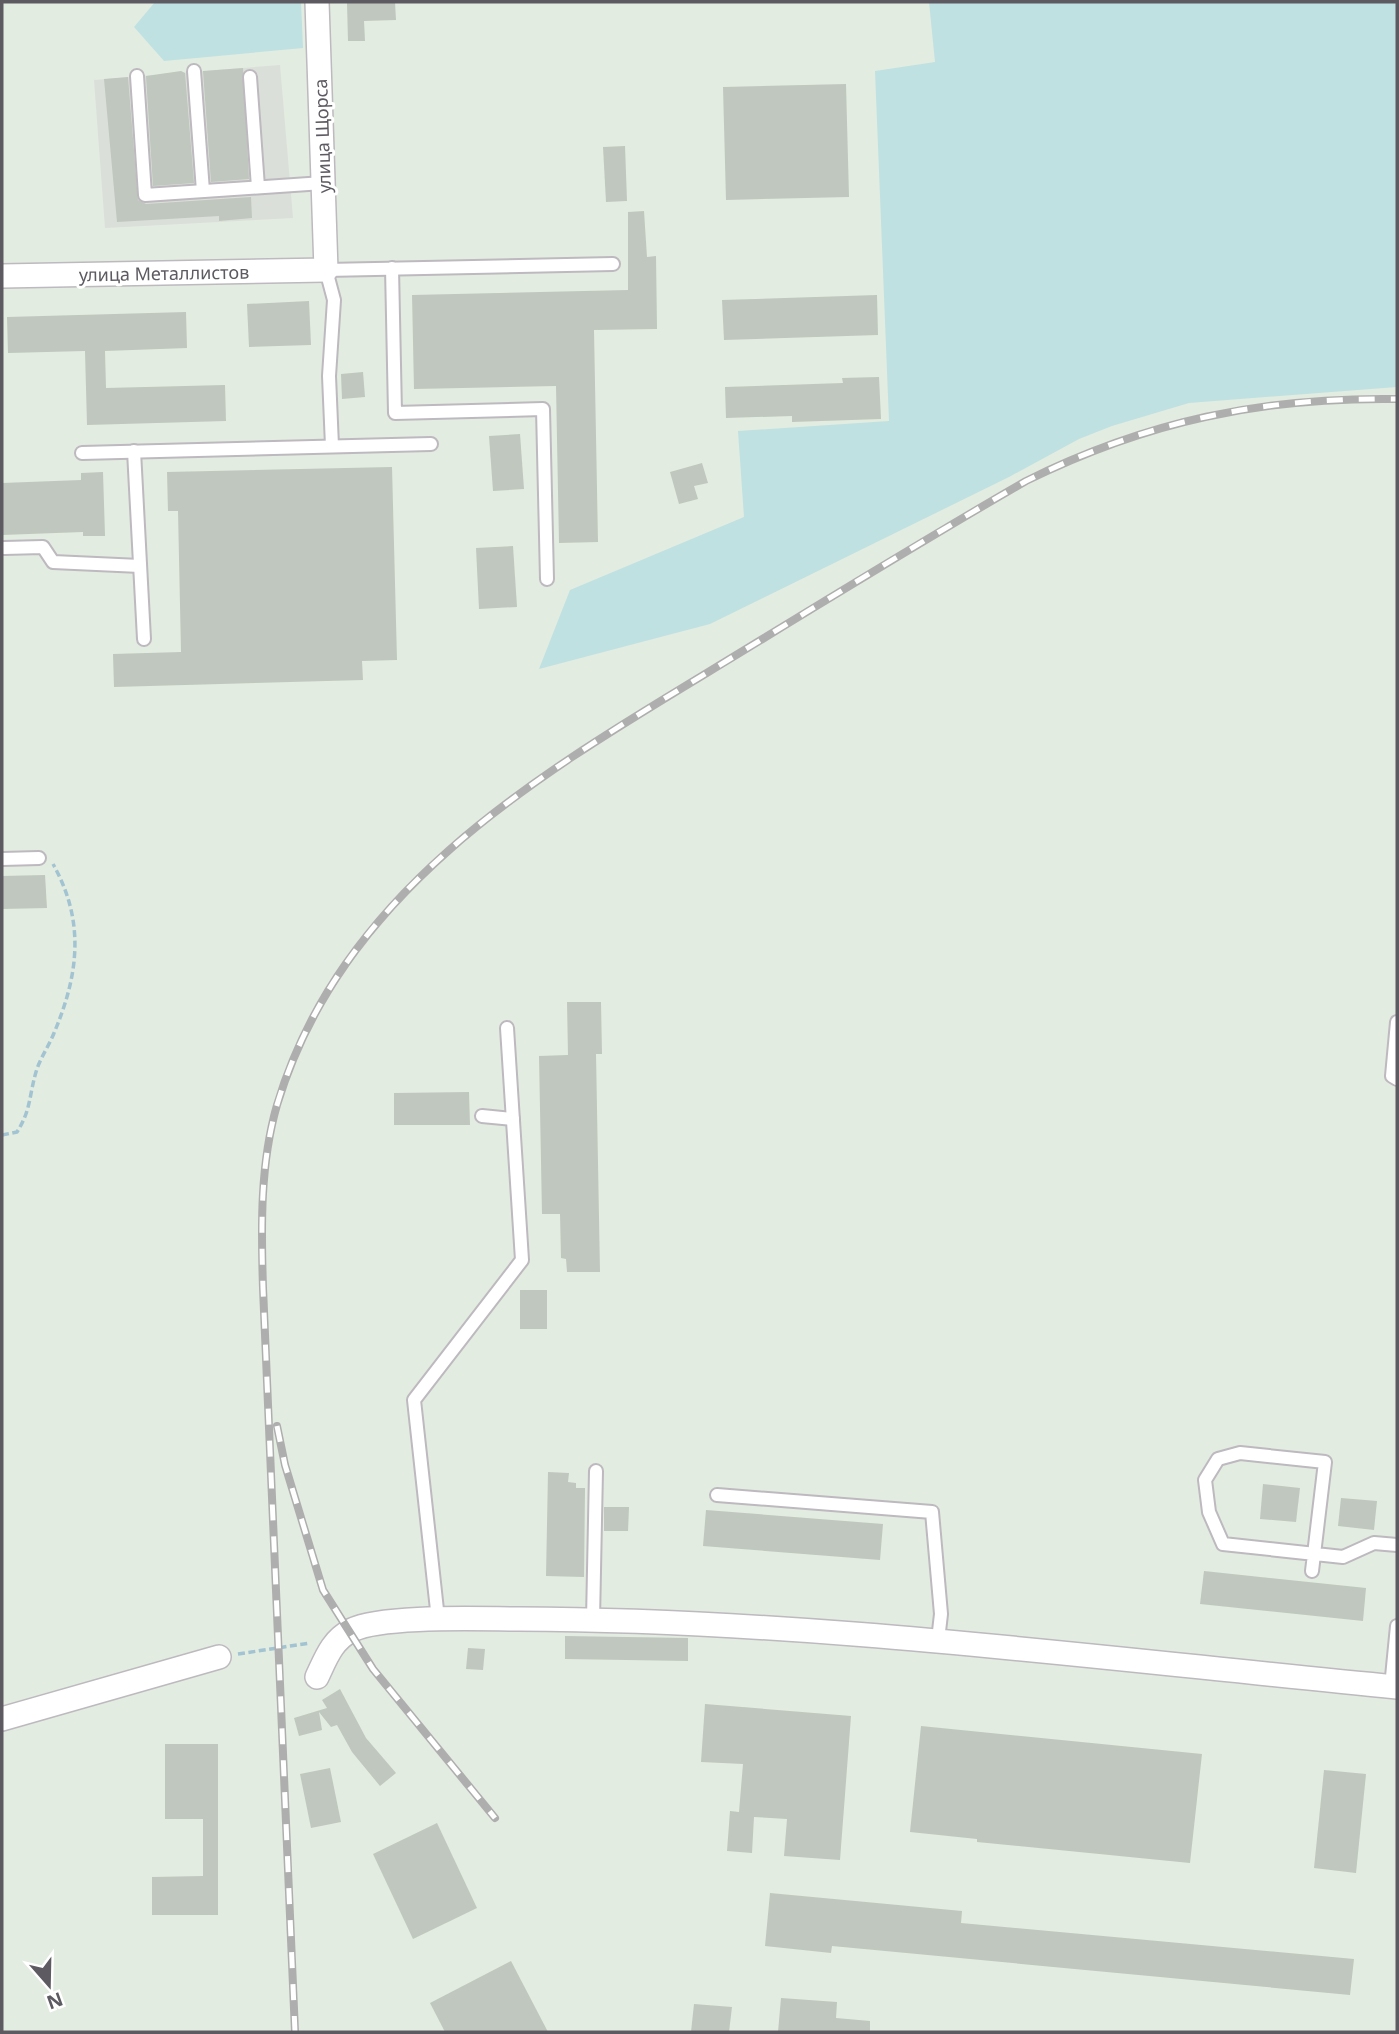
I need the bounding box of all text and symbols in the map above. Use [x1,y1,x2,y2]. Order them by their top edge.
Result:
street label: улица Щорса [308,78,336,194]
street label: улица Металлистов [79,260,249,286]
north arrow [14,1950,84,2020]
text: N [43,1986,67,2016]

